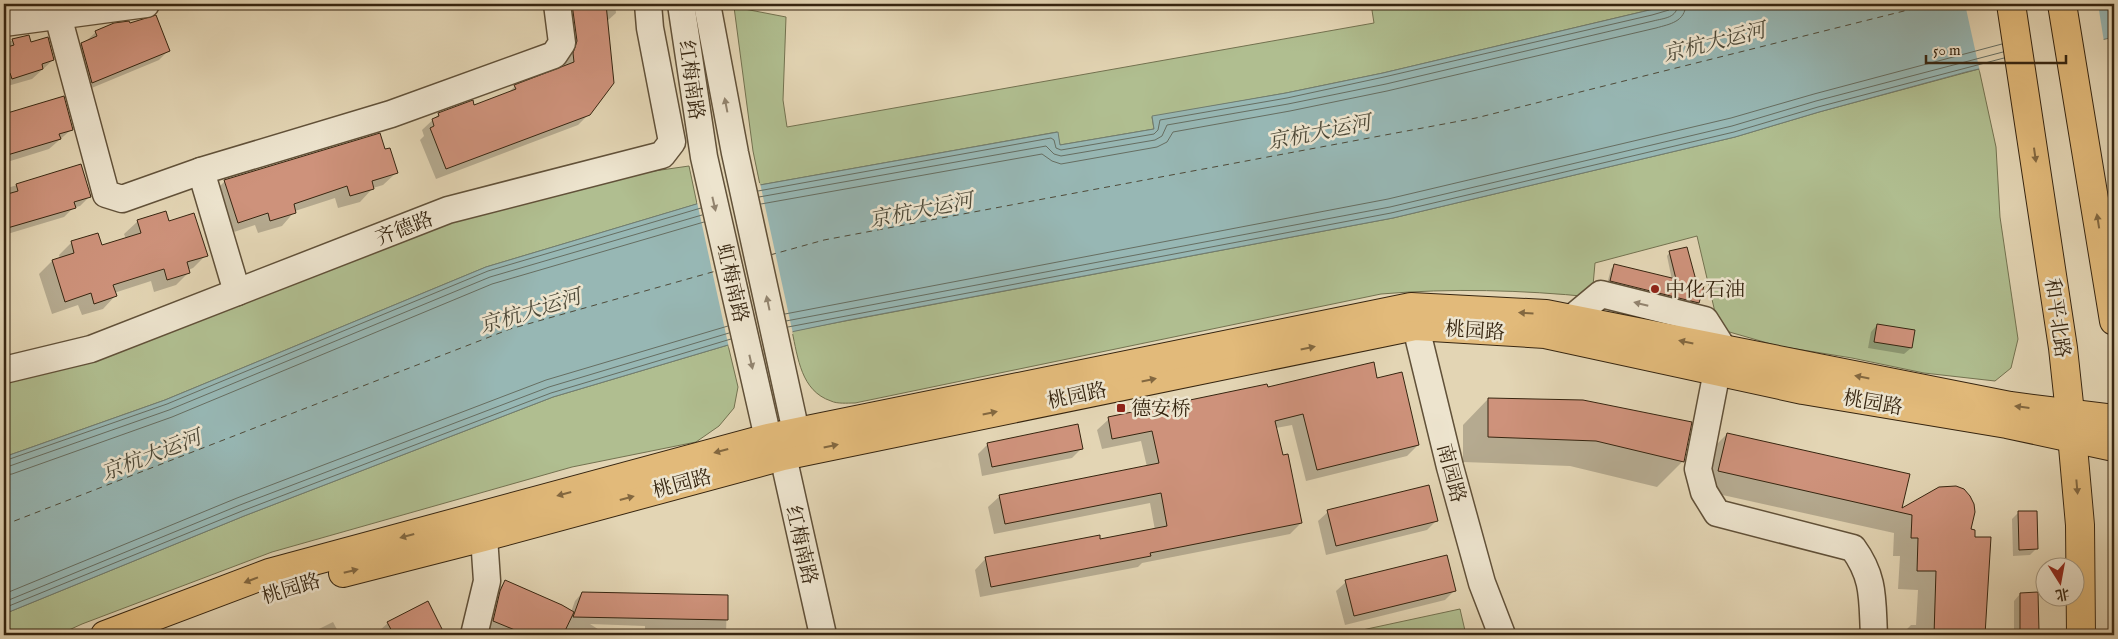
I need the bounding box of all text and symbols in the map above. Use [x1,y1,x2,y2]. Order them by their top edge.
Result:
water label: 京杭大运河 [1660,17,1772,69]
scale bar [1926,32,2066,64]
street label: 红梅南路 [673,39,708,122]
text: 50 m [1933,41,1961,60]
one-way arrow [722,97,730,113]
water label: 京杭大运河 [1265,109,1377,157]
one-way arrow [2031,147,2039,163]
water label: 京杭大运河 [867,187,979,235]
one-way arrow [710,197,718,212]
street label: 齐德路 [372,207,437,252]
one-way arrow [2093,213,2101,229]
street label: 虹梅南路 [710,242,753,325]
street label: 和平北路 [2039,277,2074,360]
place label: 中化石油 [1665,278,1745,303]
water label: 京杭大运河 [476,283,588,341]
marker: 中化石油 [1649,283,1661,295]
one-way arrow [764,296,772,311]
one-way arrow [1634,300,1649,308]
one-way arrow [1518,308,1534,316]
street label: 桃园路 [1444,317,1506,346]
one-way arrow [1677,338,1693,346]
one-way arrow [1301,343,1317,351]
one-way arrow [747,355,755,370]
one-way arrow [1854,373,1870,381]
one-way arrow [1141,376,1157,384]
street label: 桃园路 [1045,378,1109,415]
street label: 桃园路 [1841,386,1904,421]
place label: 德安桥 [1131,397,1191,422]
marker: 德安桥 [1115,402,1127,414]
one-way arrow [2014,403,2030,411]
one-way arrow [982,409,997,417]
water label: 京杭大运河 [98,424,209,488]
one-way arrow [823,441,839,449]
street label: 南园路 [1431,441,1470,506]
one-way arrow [714,448,729,456]
street label: 桃园路 [650,465,715,504]
one-way arrow [2073,479,2081,495]
one-way arrow [557,490,572,498]
one-way arrow [620,494,635,502]
street label: 红梅南路 [779,504,822,587]
one-way arrow [400,533,415,541]
north arrow [2036,556,2086,606]
one-way arrow [344,567,359,575]
street label: 桃园路 [259,569,324,610]
one-way arrow [243,576,258,584]
text: 北 [2054,584,2071,604]

